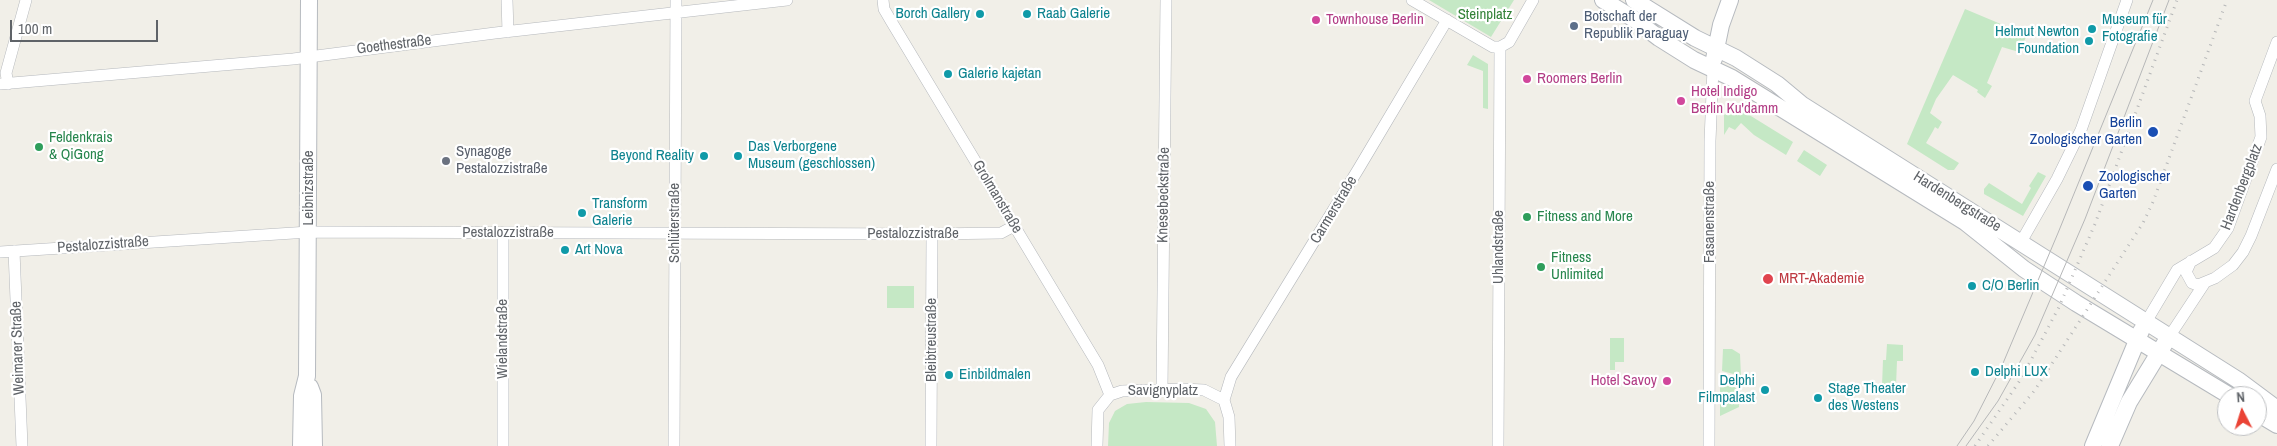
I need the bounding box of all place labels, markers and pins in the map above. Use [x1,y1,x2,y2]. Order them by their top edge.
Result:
place label: Borch Gallery [895,5,970,23]
place label: Raab Galerie [1037,5,1110,23]
marker: Borch Gallery [974,8,986,20]
marker: Raab Galerie [1021,8,1033,20]
place label: Botschaft der Republik Paraguay [1584,8,1689,43]
place label: Townhouse Berlin [1326,11,1424,29]
place label: Museum für Fotografie [2102,11,2167,46]
marker: Townhouse Berlin [1310,14,1322,26]
marker: Botschaft der Republik Paraguay [1568,20,1580,32]
place label: Helmut Newton Foundation [1995,23,2079,58]
marker: Museum für Fotografie [2086,23,2098,35]
marker: Helmut Newton Foundation [2083,35,2095,47]
place label: Galerie kajetan [958,65,1041,83]
marker: Galerie kajetan [942,68,954,80]
place label: Roomers Berlin [1537,70,1622,88]
marker: Roomers Berlin [1521,73,1533,85]
place label: Hotel Indigo Berlin Ku'damm [1691,83,1778,118]
marker: Hotel Indigo Berlin Ku'damm [1675,95,1687,107]
place label: Berlin Zoologischer Garten [2030,114,2142,149]
marker: Berlin Zoologischer Garten [2146,125,2160,139]
place label: Feldenkrais & QiGong [49,129,113,164]
place label: Das Verborgene Museum (geschlossen) [748,138,875,173]
marker: Feldenkrais & QiGong [33,141,45,153]
place label: Synagoge Pestalozzistraße [456,143,548,178]
place label: Beyond Reality [611,147,694,165]
marker: Beyond Reality [698,150,710,162]
marker: Das Verborgene Museum (geschlossen) [732,150,744,162]
marker: Synagoge Pestalozzistraße [440,155,452,167]
place label: Zoologischer Garten [2099,168,2170,203]
marker: Zoologischer Garten [2081,179,2095,193]
place label: Transform Galerie [592,195,648,230]
marker: Transform Galerie [576,207,588,219]
place label: Fitness and More [1537,208,1633,226]
marker: Fitness and More [1521,211,1533,223]
place label: Art Nova [575,241,623,259]
marker: Art Nova [559,244,571,256]
place label: Fitness Unlimited [1551,249,1604,284]
marker: Fitness Unlimited [1535,261,1547,273]
place label: MRT-Akademie [1779,270,1864,288]
marker: MRT-Akademie [1761,272,1775,286]
place label: C/O Berlin [1982,277,2039,295]
marker: C/O Berlin [1966,280,1978,292]
place label: Delphi LUX [1985,363,2048,381]
place label: Einbildmalen [959,366,1031,384]
marker: Delphi LUX [1969,366,1981,378]
marker: Einbildmalen [943,369,955,381]
place label: Hotel Savoy [1591,372,1657,390]
place label: Delphi Filmpalast [1698,372,1755,407]
marker: Hotel Savoy [1661,375,1673,387]
place label: Stage Theater des Westens [1828,380,1906,415]
marker: Delphi Filmpalast [1759,384,1771,396]
marker: Stage Theater des Westens [1812,392,1824,404]

